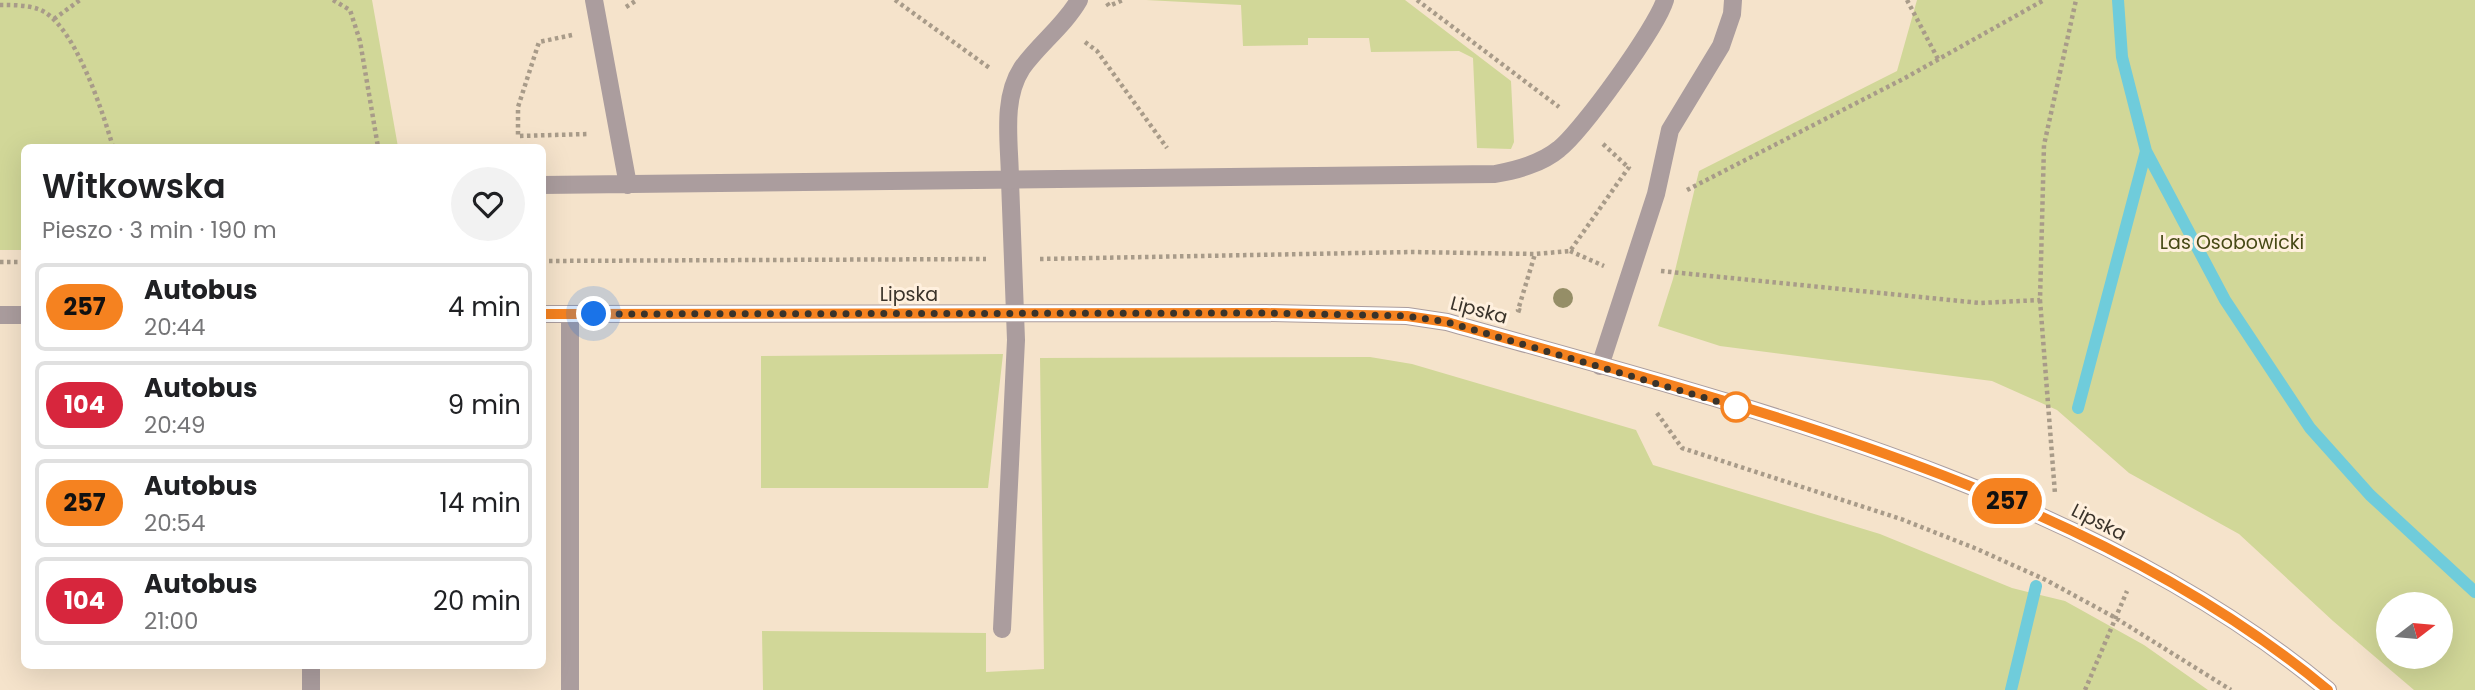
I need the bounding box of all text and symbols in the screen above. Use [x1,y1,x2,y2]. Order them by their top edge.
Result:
text: Witkowska [42,163,226,210]
button: heart [451,167,525,241]
text: Pieszo · 3 min · 190 m [42,214,277,246]
park label: Las Osobowicki [2160,229,2304,256]
text: Autobus [144,272,258,308]
street label: Lipska [880,281,938,308]
text: 4 min [448,289,521,325]
street label: Lipska [1447,289,1511,331]
text: 257 [63,290,106,323]
your location [576,296,611,331]
text: 20:44 [144,311,206,343]
text: Autobus [144,370,258,406]
text: 9 min [448,387,521,423]
text: 104 [64,388,105,421]
unlabelled marker [1721,392,1751,422]
text: 20:49 [144,409,206,441]
text: Autobus [144,468,258,504]
line badge: 257 [1967,478,2047,524]
text: 257 [1986,484,2028,517]
text: 14 min [440,485,521,521]
text: 257 [63,486,106,519]
street label: Lipska [2067,497,2131,547]
text: 20:54 [144,507,205,539]
text: Autobus [144,566,258,602]
text: 20 min [433,583,521,619]
text: 104 [64,584,105,617]
north arrow [2376,592,2454,668]
map controls [2376,592,2453,669]
text: 21:00 [144,605,198,637]

